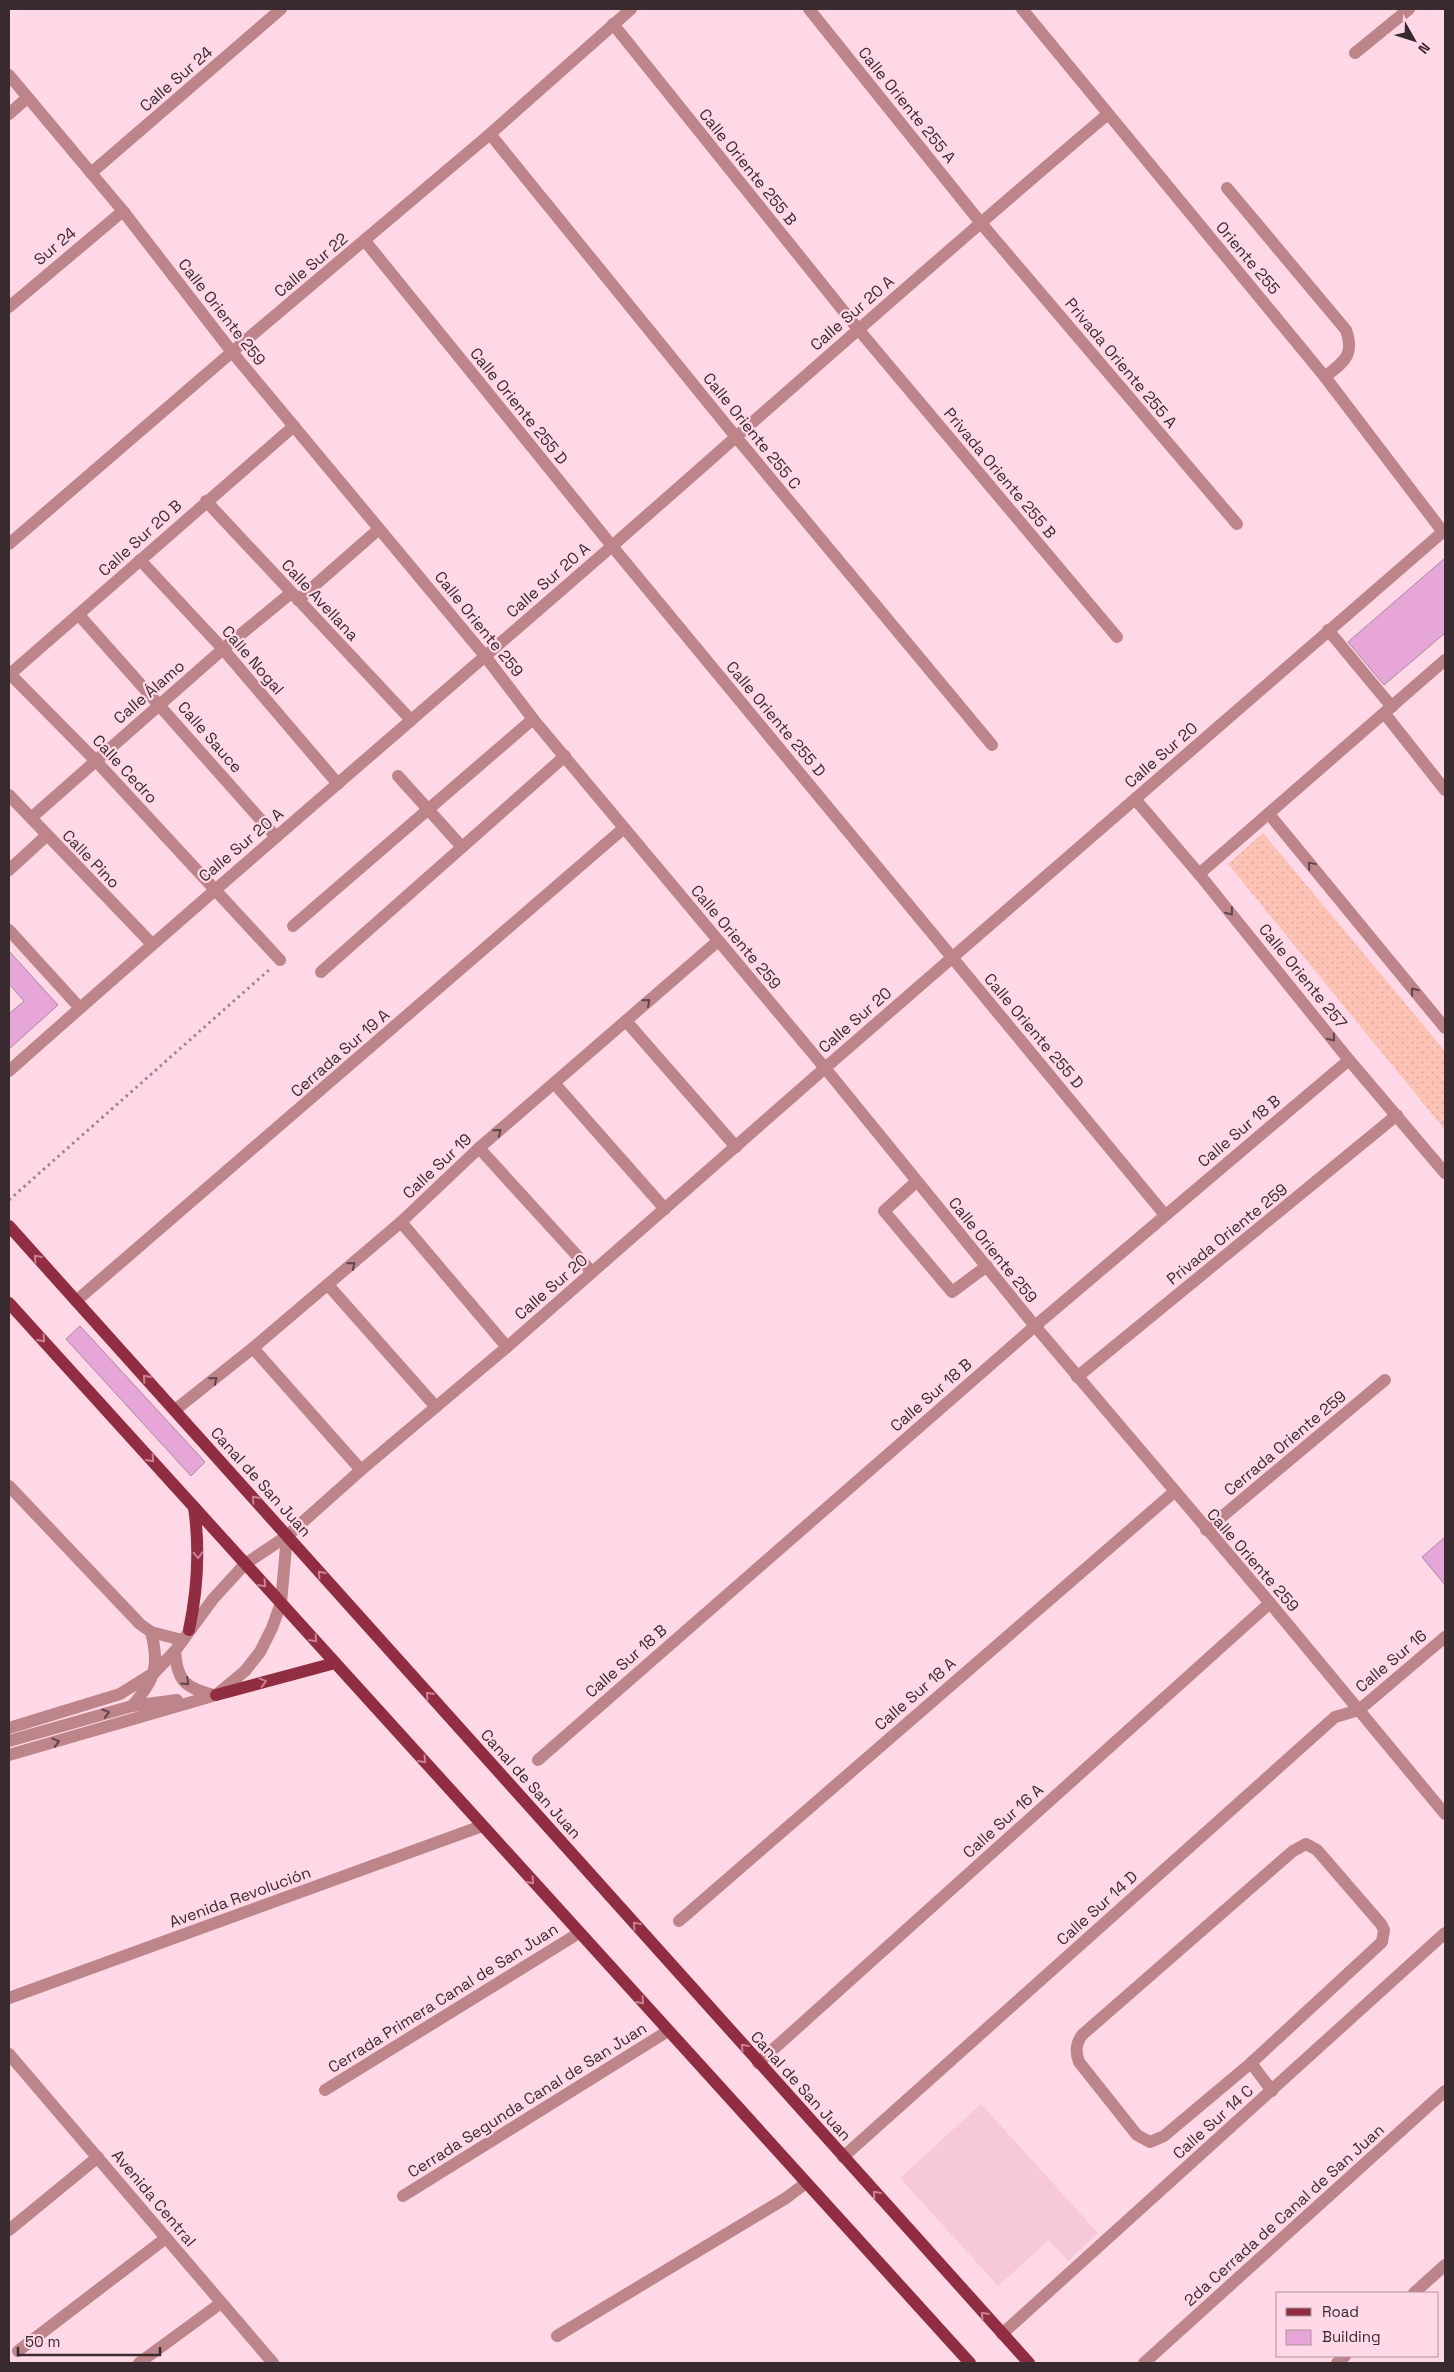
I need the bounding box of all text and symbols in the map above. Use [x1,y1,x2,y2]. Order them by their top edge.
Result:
north arrow [1389,15,1439,65]
text: N [1414,39,1434,57]
street label: Calle Sur 24 [135,42,217,116]
street label: Calle Oriente 255 A [854,42,960,168]
street label: Calle Oriente 255 B [694,104,802,230]
street label: Oriente 255 [1211,217,1285,299]
street label: Sur 24 [30,222,80,270]
street label: Calle Sur 22 [270,228,352,302]
street label: Calle Oriente 259 [174,254,270,370]
street label: Calle Sur 20 A [806,271,898,355]
street label: Privada Oriente 255 A [1060,294,1182,432]
street label: Calle Oriente 255 D [465,343,573,469]
street label: Calle Oriente 255 C [698,368,806,494]
street label: Privada Oriente 255 B [939,403,1061,543]
street label: Calle Sur 20 B [94,495,186,581]
street label: Calle Sur 20 A [502,538,594,622]
street label: Calle Avellana [277,555,363,645]
street label: Calle Oriente 259 [430,567,528,681]
street label: Calle Nogal [217,621,289,699]
street label: Calle Álamo [109,655,189,729]
street label: Calle Oriente 255 D [721,657,831,781]
street label: Calle Sauce [173,697,247,777]
street label: Calle Sur 20 [1120,717,1202,793]
street label: Calle Cedro [88,730,162,808]
street label: Calle Sur 20 A [194,803,288,887]
street label: Calle Pino [58,825,124,893]
one-way arrow [1308,861,1317,870]
street label: Calle Oriente 259 [686,880,786,994]
one-way arrow [1225,906,1233,915]
street label: Calle Oriente 257 [1254,919,1352,1033]
street label: Calle Oriente 255 D [979,969,1089,1093]
street label: Calle Sur 20 [814,982,896,1058]
one-way arrow [1411,987,1420,996]
one-way arrow [642,999,651,1008]
street label: Cerrada Sur 19 A [286,1004,394,1102]
one-way arrow [1327,1032,1335,1041]
street label: Calle Sur 18 B [1193,1090,1285,1172]
street label: Calle Sur 19 [398,1129,476,1203]
one-way arrow [492,1129,501,1138]
street label: Privada Oriente 259 [1162,1179,1292,1289]
street label: Calle Oriente 259 [944,1193,1042,1307]
street label: Calle Sur 20 [510,1249,592,1325]
one-way arrow [34,1255,43,1264]
one-way arrow [346,1261,355,1270]
one-way arrow [36,1333,45,1342]
street label: Calle Sur 18 B [886,1354,976,1436]
one-way arrow [143,1375,152,1384]
one-way arrow [208,1376,217,1385]
street label: Cerrada Oriente 259 [1219,1386,1351,1500]
street label: Canal de San Juan [206,1423,316,1541]
one-way arrow [145,1454,154,1463]
one-way arrow [252,1496,261,1505]
street label: Calle Oriente 259 [1202,1504,1304,1616]
one-way arrow [193,1552,203,1559]
one-way arrow [317,1570,326,1579]
one-way arrow [257,1578,266,1587]
street label: Calle Sur 18 B [581,1620,671,1702]
street label: Calle Sur 16 [1351,1625,1431,1697]
one-way arrow [308,1634,317,1643]
street label: Calle Sur 18 A [870,1653,960,1735]
one-way arrow [180,1676,189,1685]
one-way arrow [259,1678,267,1688]
one-way arrow [426,1691,435,1700]
one-way arrow [101,1709,110,1719]
street label: Canal de San Juan [476,1725,586,1843]
one-way arrow [51,1737,59,1747]
one-way arrow [417,1755,426,1764]
street label: Calle Sur 16 A [958,1779,1048,1863]
street label: Avenida Revolución [166,1862,314,1932]
street label: Calle Sur 14 D [1052,1866,1142,1950]
one-way arrow [526,1875,535,1884]
street label: Cerrada Primera Canal de San Juan [324,1918,562,2078]
one-way arrow [632,1922,641,1931]
one-way arrow [635,1995,644,2004]
street label: Cerrada Segunda Canal de San Juan [404,2017,650,2183]
street label: Canal de San Juan [746,2027,856,2145]
one-way arrow [741,2043,750,2052]
street label: Calle Sur 14 C [1168,2080,1258,2164]
street label: 2da Cerrada de Canal de San Juan [1179,2119,1389,2311]
street label: Avenida Central [107,2145,201,2251]
one-way arrow [873,2190,882,2199]
legend [1276,2292,1439,2357]
text: Road [1322,2302,1359,2321]
one-way arrow [981,2311,990,2320]
scale bar [18,2324,160,2356]
text: Building [1322,2327,1381,2346]
text: 50 m [25,2332,60,2351]

